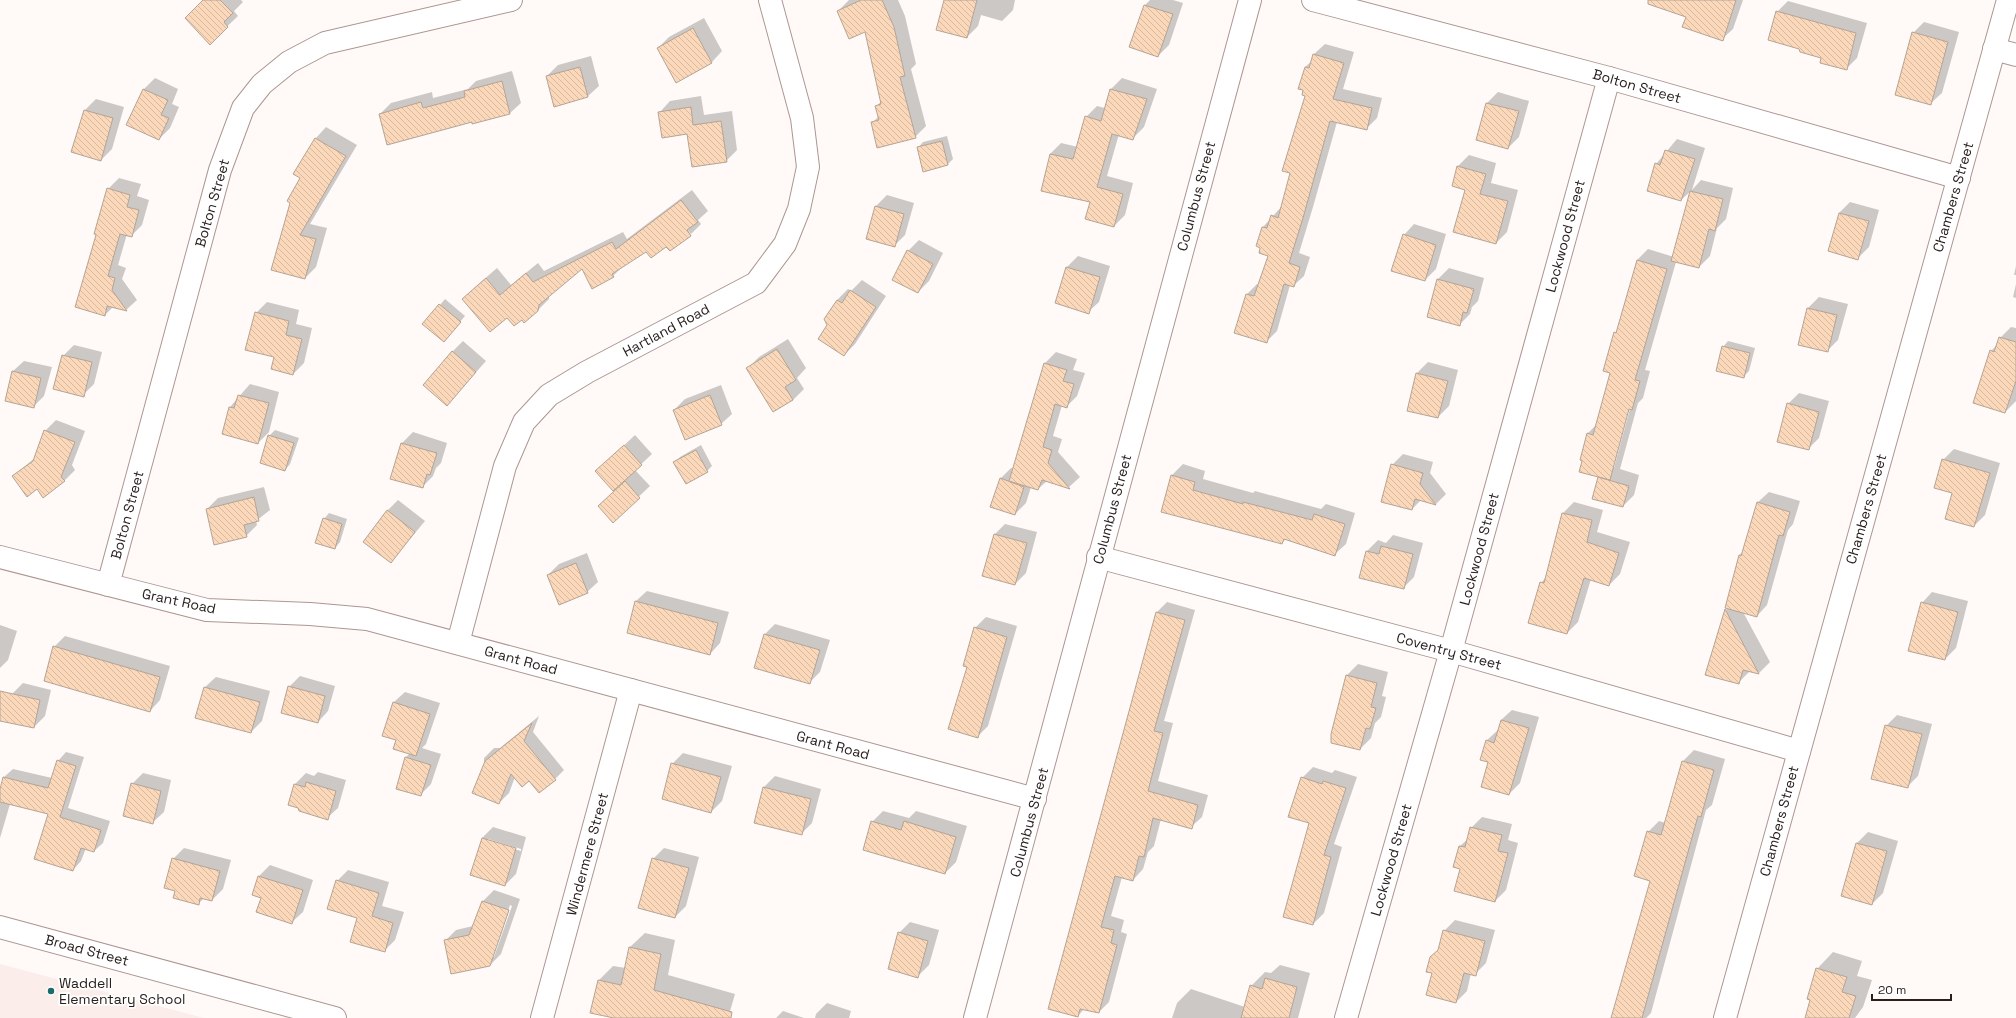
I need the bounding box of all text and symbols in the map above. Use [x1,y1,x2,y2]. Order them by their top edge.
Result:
street label: Bolton Street [1591,65,1683,107]
street label: Columbus Street [1173,139,1219,253]
street label: Chambers Street [1929,140,1977,254]
street label: Bolton Street [191,157,233,249]
street label: Lockwood Street [1541,178,1589,294]
street label: Hartland Road [619,300,713,360]
street label: Columbus Street [1089,452,1135,566]
street label: Chambers Street [1842,452,1890,566]
street label: Bolton Street [107,469,147,561]
street label: Lockwood Street [1455,491,1503,607]
street label: Grant Road [140,584,218,618]
street label: Coventry Street [1395,628,1503,674]
street label: Grant Road [482,642,560,678]
street label: Grant Road [794,727,872,763]
street label: Chambers Street [1756,764,1802,878]
street label: Columbus Street [1006,765,1052,879]
street label: Windermere Street [562,790,612,918]
street label: Lockwood Street [1366,802,1416,918]
street label: Broad Street [43,930,131,970]
place label: Waddell Elementary School [59,974,185,1008]
scale bar [1872,976,1951,1002]
text: 20 m [1878,982,1906,998]
marker: Waddell Elementary School [46,986,56,996]

